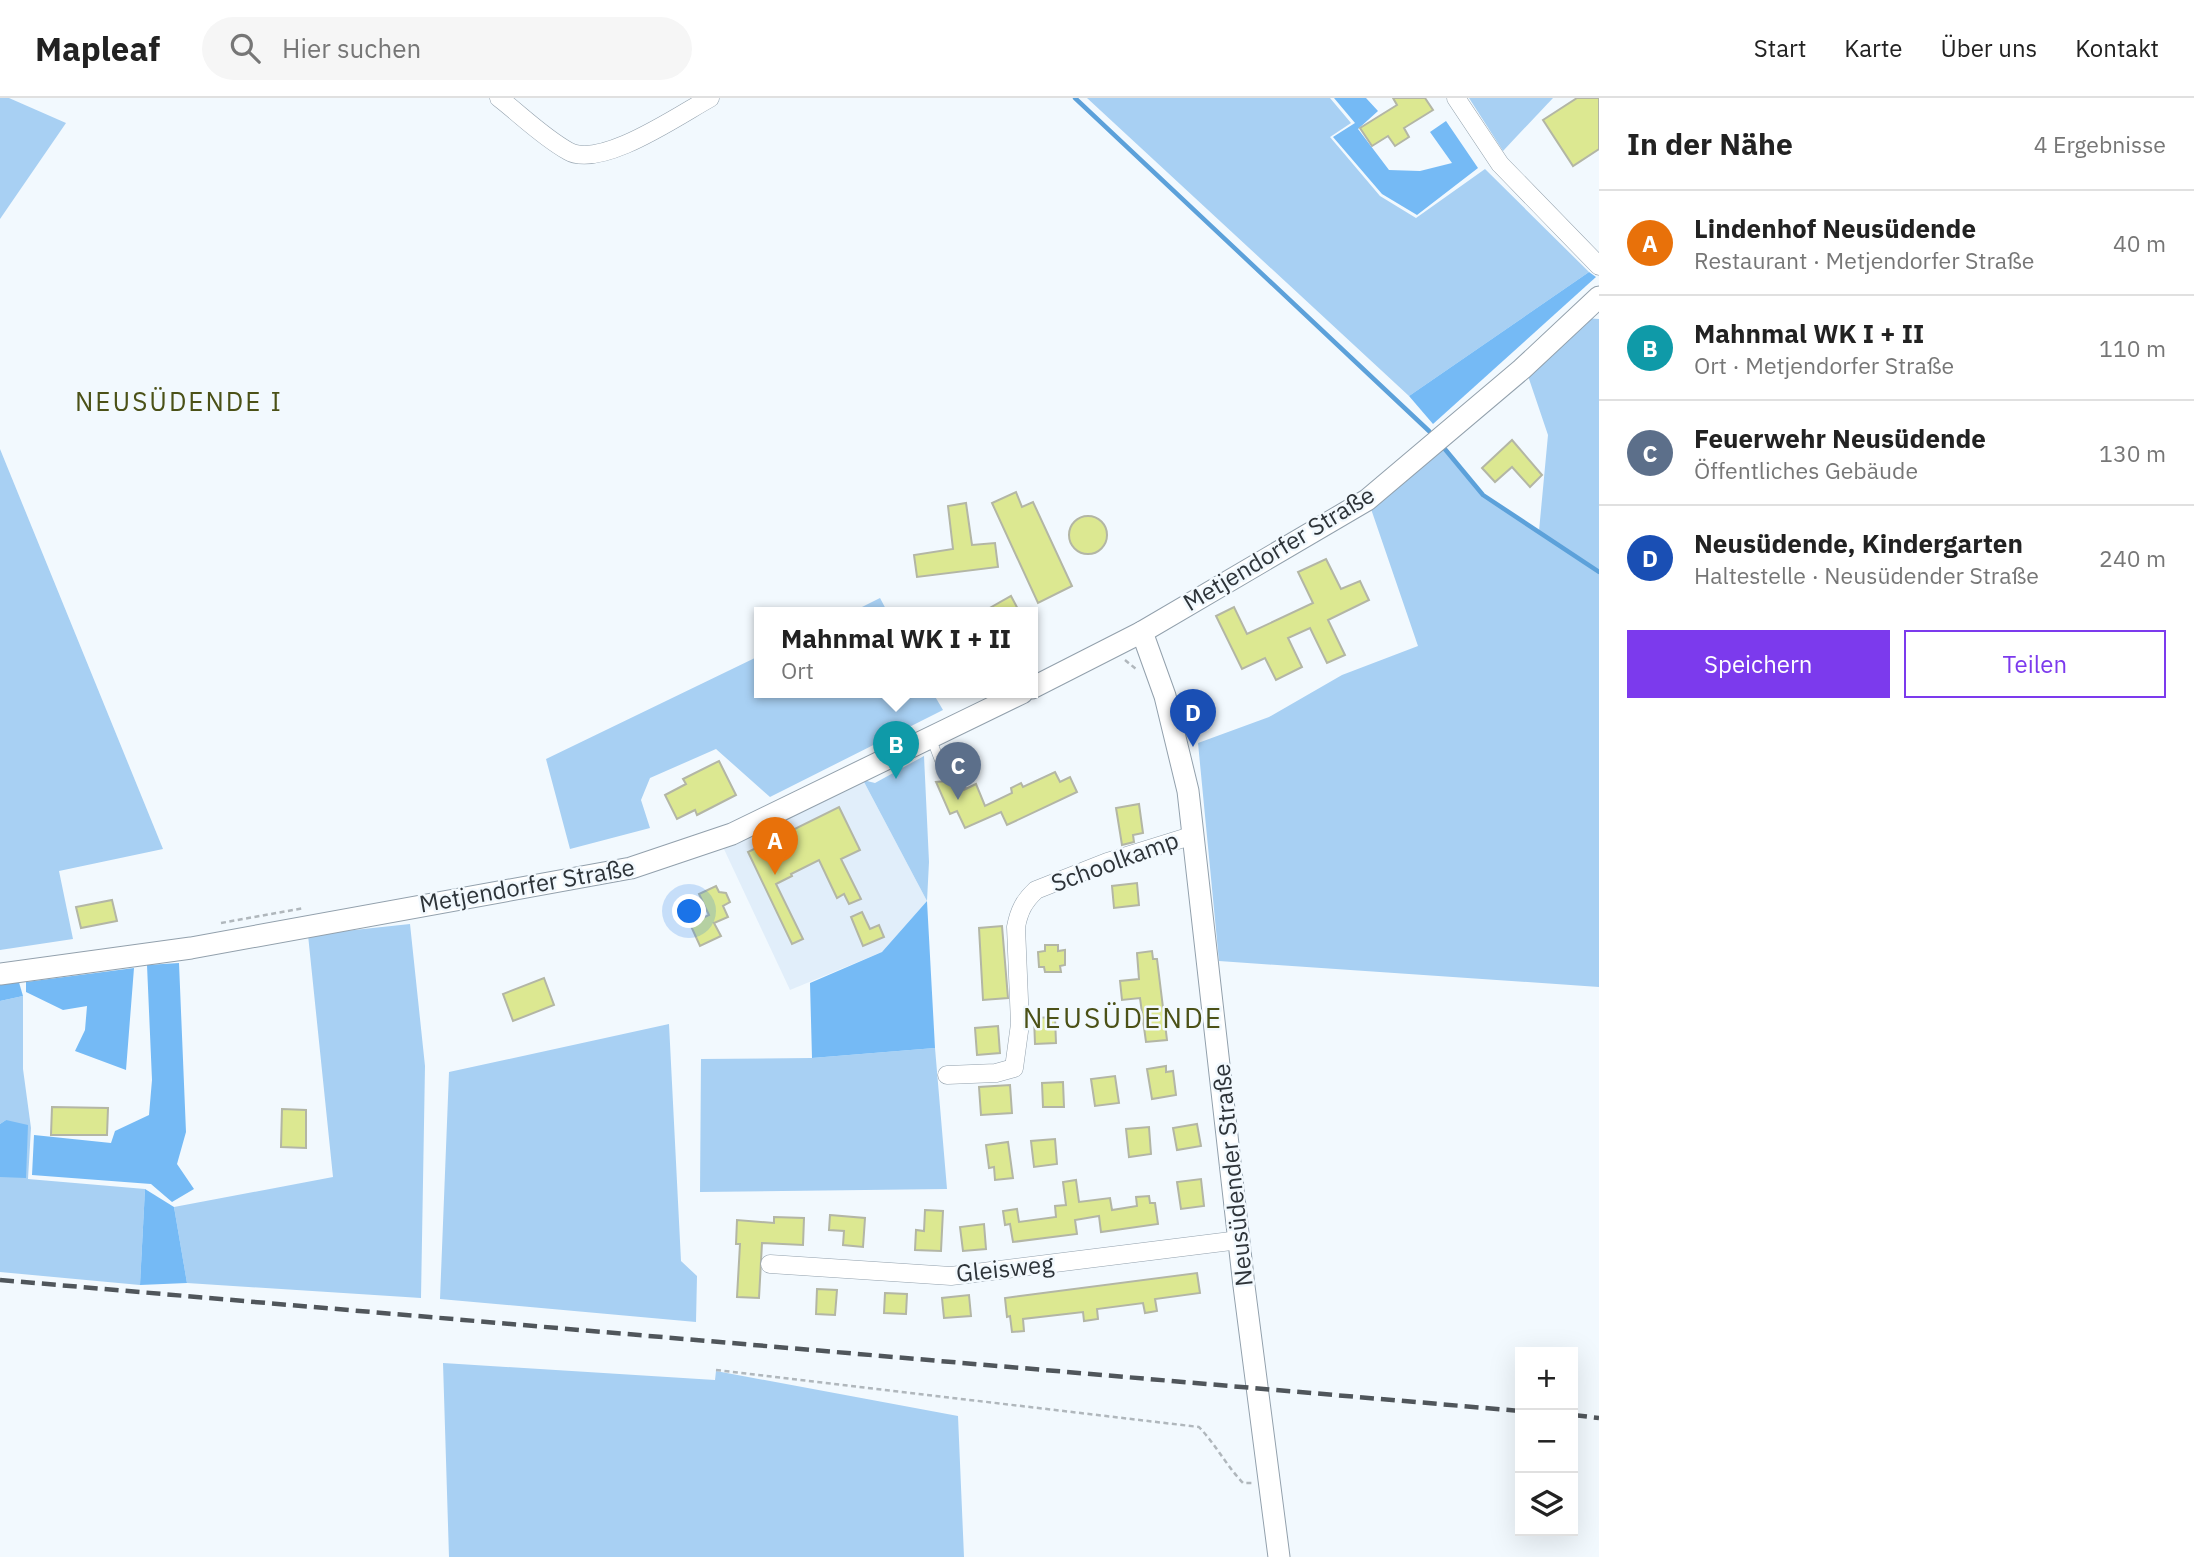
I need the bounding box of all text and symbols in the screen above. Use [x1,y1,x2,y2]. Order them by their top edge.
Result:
search box [202,17,692,80]
text: Mapleaf [35,27,160,70]
icon: search [226,29,264,67]
text: Hier suchen [282,31,421,65]
text: Start [1754,32,1806,64]
text: Karte [1844,32,1902,64]
text: Über uns [1940,32,2037,64]
text: Kontakt [2075,32,2159,64]
text: In der Nähe [1627,124,1793,163]
text: 4 Ergebnisse [2034,129,2166,159]
text: Lindenhof Neusüdende [1694,211,1976,245]
text: A [1642,228,1658,258]
text: 40 m [2113,228,2166,258]
text: Restaurant · Metjendorfer Straße [1694,245,2034,275]
text: Mahnmal WK I + II [1694,316,1924,350]
text: B [1642,333,1658,363]
text: 110 m [2099,333,2166,363]
text: Ort · Metjendorfer Straße [1694,350,1954,380]
district label: NEUSÜDENDE I [75,384,283,418]
text: Feuerwehr Neusüdende [1694,421,1986,455]
text: C [1643,438,1657,468]
text: 130 m [2099,438,2166,468]
text: Öffentliches Gebäude [1694,455,1918,485]
street label: Metjendorfer Straße [1177,478,1380,618]
text: Neusüdende, Kindergarten [1694,526,2023,560]
text: D [1642,543,1658,573]
text: 240 m [2099,543,2166,573]
text: Haltestelle · Neusüdender Straße [1694,560,2039,590]
popup [754,607,1038,698]
text: Mahnmal WK I + II [781,621,1011,655]
button: Speichern [1627,630,1890,698]
button: Teilen [1904,630,2166,698]
text: Ort [781,655,814,685]
pin: D [1170,689,1216,747]
pin: B [873,721,919,779]
pin: C [935,742,981,800]
pin: A [752,817,798,875]
street label: Schoolkamp [1047,823,1183,899]
street label: Metjendorfer Straße [417,850,637,920]
your location [672,894,706,928]
district label: NEUSÜDENDE [1023,999,1223,1036]
street label: Neusüdender Straße [1204,1062,1260,1288]
street label: Gleisweg [954,1247,1056,1289]
map controls [1515,1347,1578,1536]
button: + [1515,1347,1578,1410]
button: − [1515,1410,1578,1473]
button: layers [1515,1473,1578,1536]

